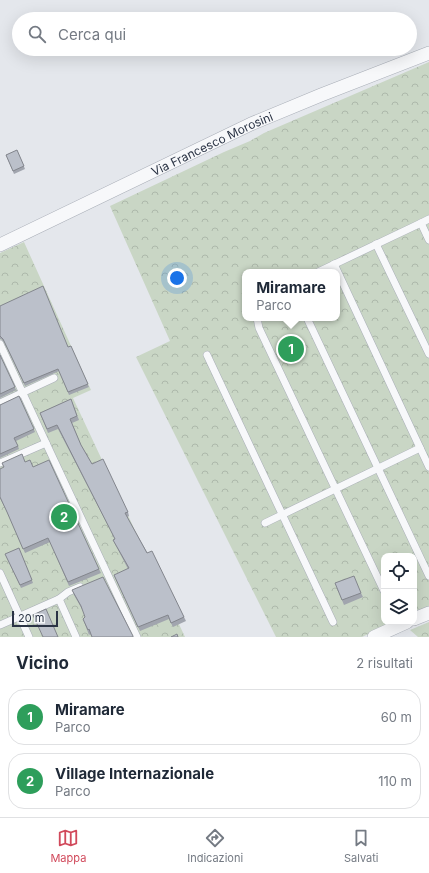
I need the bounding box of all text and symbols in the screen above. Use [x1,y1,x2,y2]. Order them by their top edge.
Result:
search box [12,12,417,56]
icon: search [26,23,48,45]
text: Cerca qui [58,25,126,44]
street label: Via Francesco Morosini [149,108,275,179]
your location [167,268,187,288]
popup [242,269,340,321]
text: Miramare [256,278,326,297]
text: Parco [256,297,292,313]
pin: 1 [278,334,304,364]
pin: 2 [51,502,77,532]
map controls [381,553,417,625]
button: locate [381,553,417,589]
button: layers [381,589,417,625]
scale bar [12,609,58,628]
text: 20 m [18,611,44,625]
text: Vicino [16,653,69,673]
text: 2 risultati [356,655,413,671]
text: Miramare [55,700,125,719]
text: 1 [27,709,33,725]
text: 60 m [381,709,412,725]
text: Parco [55,719,91,735]
text: Village Internazionale [55,764,214,783]
text: 2 [26,773,34,789]
text: 110 m [378,773,412,789]
text: Parco [55,783,91,799]
tab: Mappa [50,827,86,865]
tab: Indicazioni [187,827,243,865]
tab: Salvati [344,827,379,865]

